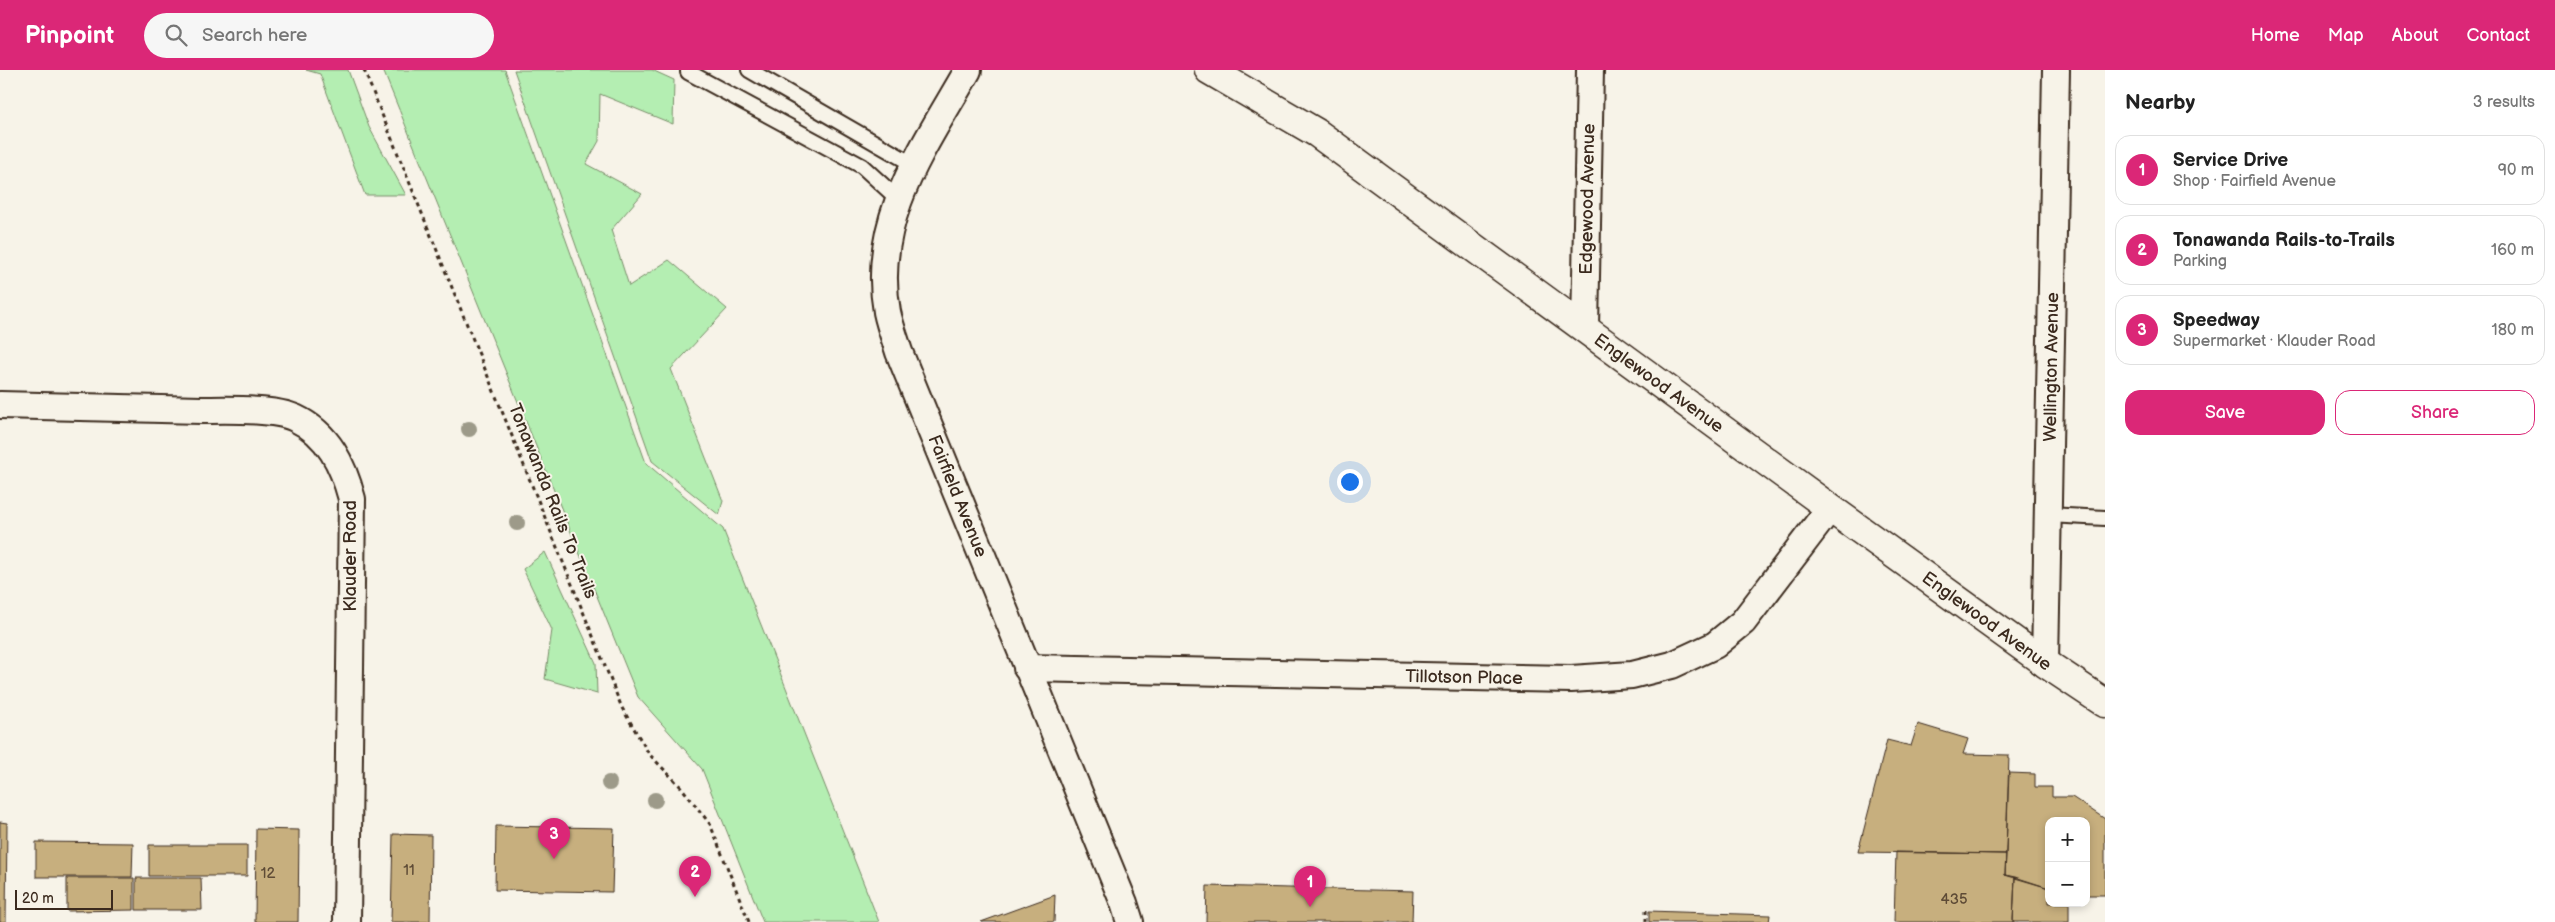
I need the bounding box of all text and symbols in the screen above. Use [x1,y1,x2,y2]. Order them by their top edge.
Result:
search box [144,13,494,58]
text: Pinpoint [25,21,114,50]
icon: search [162,21,190,49]
text: Search here [202,24,307,47]
text: Home [2251,25,2300,46]
text: Map [2328,25,2364,46]
text: About [2392,25,2439,46]
text: Contact [2467,25,2530,46]
text: Nearby [2125,90,2195,115]
text: 3 results [2473,93,2535,112]
street label: Edgewood Avenue [1576,123,1599,275]
text: Service Drive [2173,149,2288,172]
text: 1 [2139,161,2145,180]
text: 90 m [2498,161,2534,180]
text: Shop · Fairfield Avenue [2173,172,2336,191]
text: Tonawanda Rails-to-Trails [2173,229,2395,252]
text: 2 [2137,241,2147,260]
text: 160 m [2491,241,2534,260]
text: Parking [2173,252,2227,271]
street label: Wellington Avenue [2040,292,2063,442]
text: Speedway [2173,309,2260,332]
text: 3 [2137,321,2147,340]
text: 180 m [2492,321,2534,340]
street label: Englewood Avenue [1590,329,1728,438]
text: Supermarket · Klauder Road [2173,332,2376,351]
button: Save [2125,390,2325,435]
button: Share [2335,390,2535,435]
street label: Tonawanda Rails To Trails [504,401,601,602]
street label: Fairfield Avenue [923,432,992,561]
your location [1337,469,1363,495]
street label: Klauder Road [340,500,361,612]
street label: Englewood Avenue [1918,567,2056,676]
street label: Tillotson Place [1405,666,1523,689]
map controls [2045,817,2090,907]
button: + [2045,817,2090,862]
pin: 3 [538,818,570,859]
pin: 2 [679,856,711,897]
house number: 11 [403,861,415,880]
button: − [2045,862,2090,907]
house number: 12 [261,864,275,883]
pin: 1 [1294,866,1326,907]
scale bar [15,887,112,910]
text: 20 m [22,890,54,907]
house number: 435 [1941,890,1967,909]

